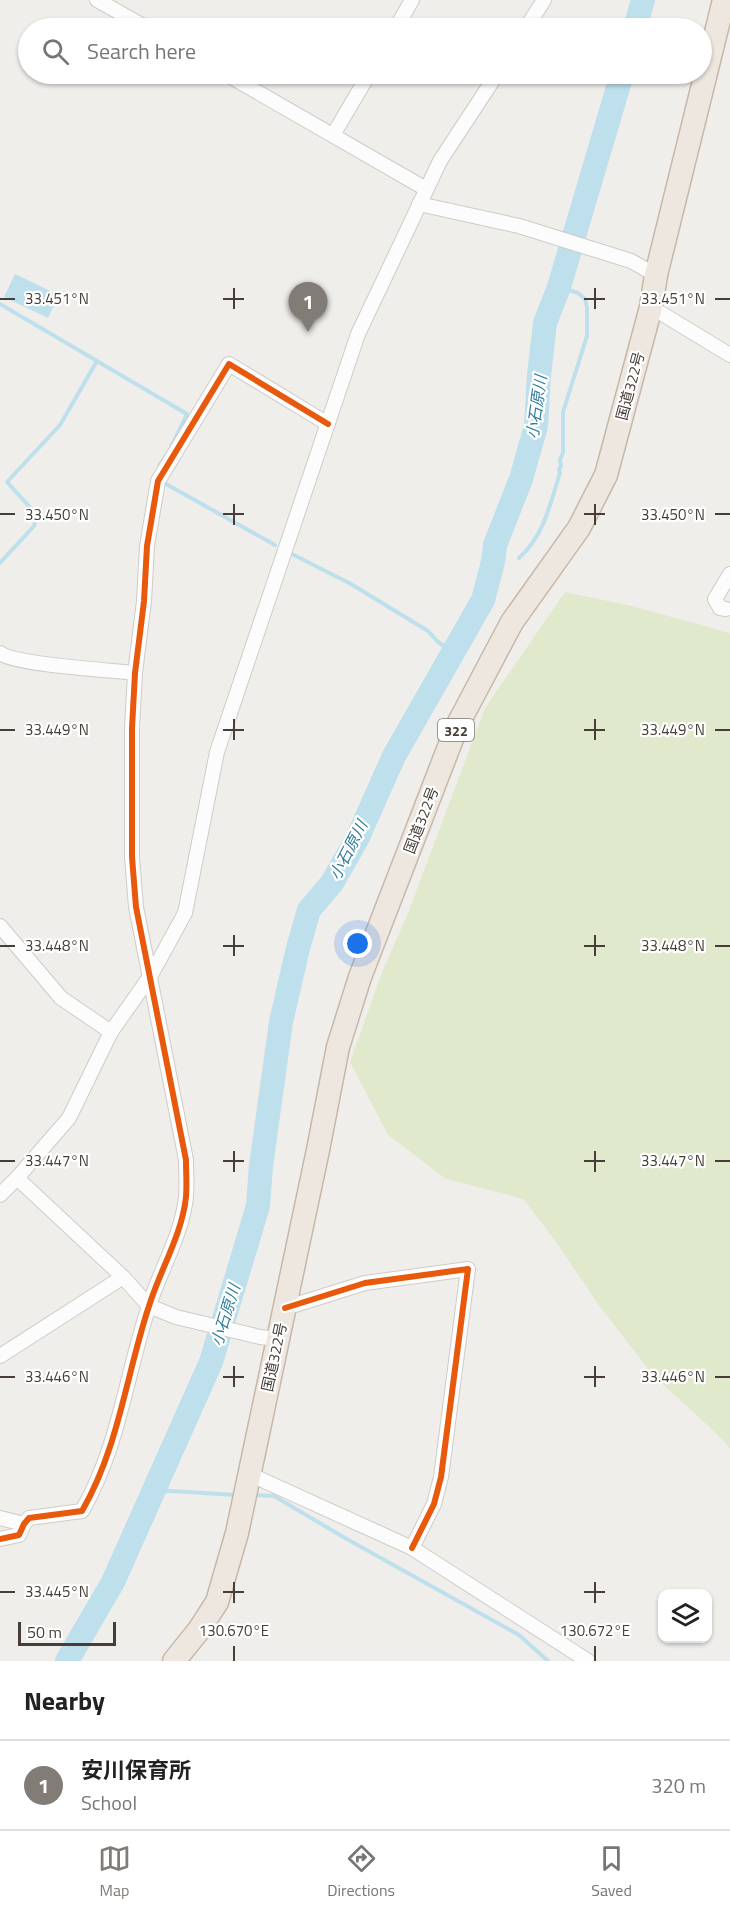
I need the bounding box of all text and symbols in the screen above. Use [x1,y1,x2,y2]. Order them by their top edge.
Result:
search box [18,18,712,84]
text: Search here [87,34,196,68]
icon: search [39,35,72,68]
pin: 1 [288,282,328,332]
text: 33.451°N [25,287,89,310]
text: 33.451°N [641,287,705,310]
street label: 国道322号 [610,349,650,423]
water label: 小石原川 [520,372,553,440]
text: 33.450°N [25,503,89,526]
text: 33.450°N [641,503,705,526]
text: 33.449°N [25,718,89,741]
text: 33.449°N [641,718,705,741]
road number: 322 [438,719,474,741]
street label: 国道322号 [398,783,444,857]
water label: 小石原川 [323,814,374,884]
your location [343,929,372,958]
text: 33.448°N [25,934,89,957]
text: 33.448°N [641,934,705,957]
text: 33.447°N [25,1149,89,1172]
text: 33.447°N [641,1149,705,1172]
water label: 小石原川 [204,1279,246,1349]
street label: 国道322号 [255,1320,293,1394]
text: 33.446°N [25,1365,89,1388]
text: 33.446°N [641,1365,705,1388]
text: 33.445°N [25,1580,89,1603]
map controls [658,1589,712,1643]
button: layers [658,1589,712,1643]
scale bar [18,1619,116,1646]
text: 130.670°E [199,1619,269,1642]
text: 130.672°E [560,1619,630,1642]
text: 50 m [27,1620,62,1644]
text: Nearby [24,1681,105,1720]
text: 安川保育所 [81,1753,191,1787]
text: 1 [38,1770,49,1801]
text: 320 m [651,1770,706,1801]
text: School [81,1787,137,1818]
tab: Map [98,1842,131,1902]
tab: Directions [327,1842,395,1902]
tab: Saved [591,1842,632,1902]

